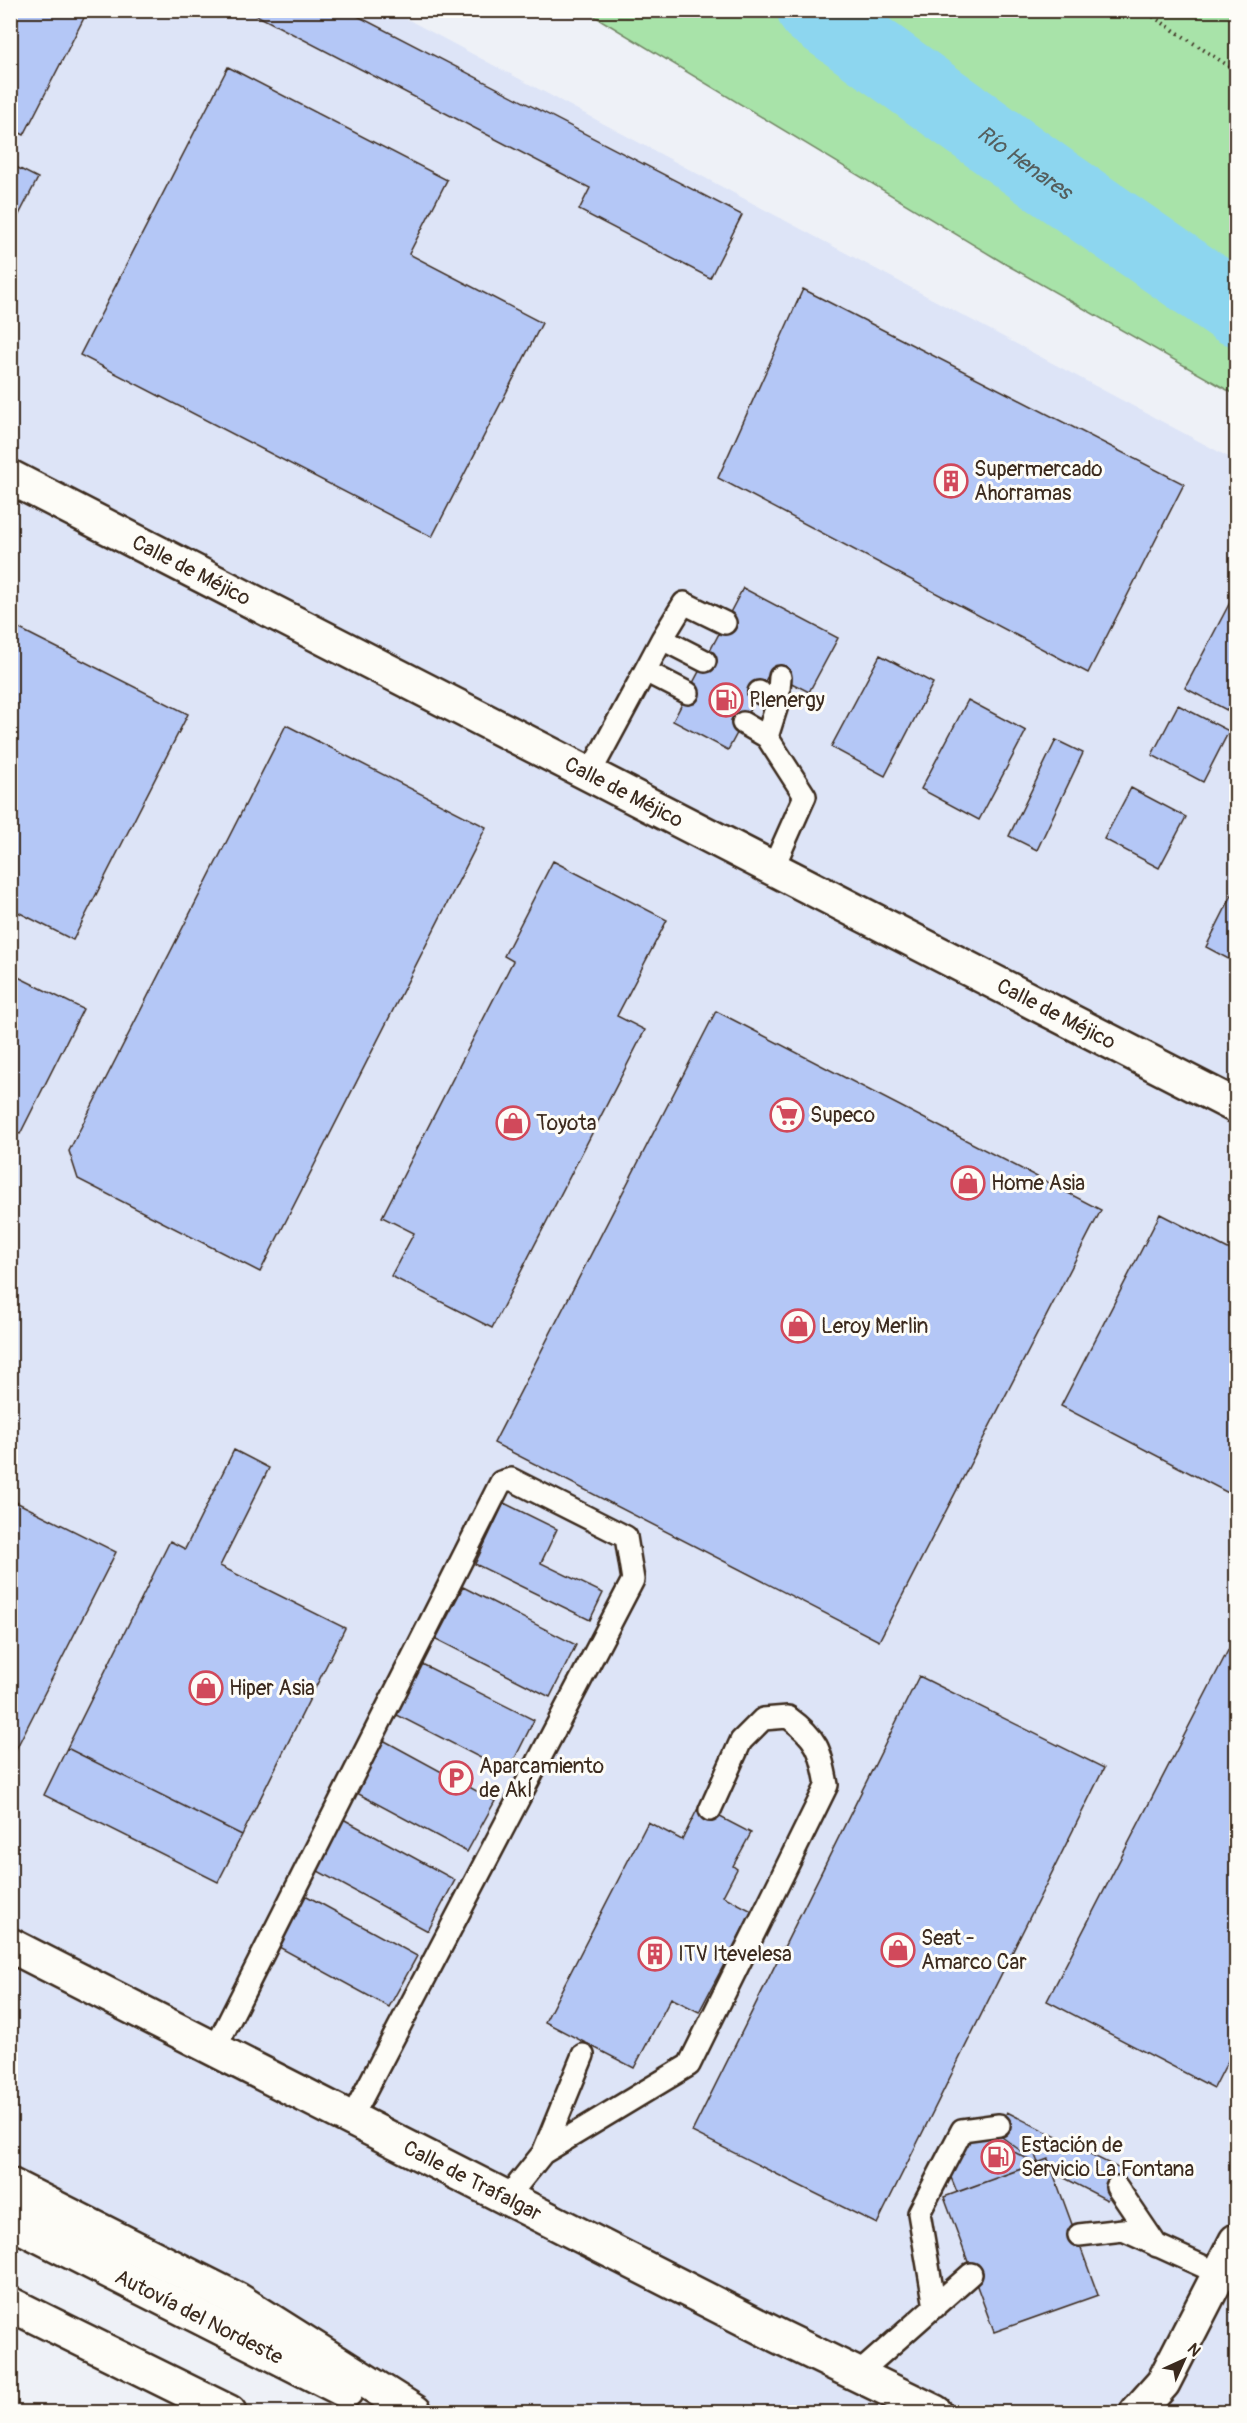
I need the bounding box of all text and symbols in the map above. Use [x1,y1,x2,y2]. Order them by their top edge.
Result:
water label: Río Henares [972,119,1079,207]
place label: Supermercado Ahorramas [974,456,1103,507]
building icon: Supermercado Ahorramas [933,463,969,499]
street label: Calle de Méjico [127,529,255,612]
fuel station icon: Plenergy [708,682,744,718]
place label: Plenergy [749,687,825,714]
street label: Calle de Méjico [560,751,688,834]
street label: Calle de Méjico [992,973,1120,1056]
supermarket icon: Supeco [769,1097,805,1133]
place label: Supeco [810,1102,875,1129]
shop icon: Toyota [495,1105,531,1141]
place label: Toyota [536,1110,596,1137]
shop icon: Home Asia [950,1165,986,1201]
place label: Home Asia [991,1170,1085,1197]
shop icon: Leroy Merlin [780,1308,816,1344]
place label: Leroy Merlin [821,1313,928,1340]
shop icon: Hiper Asia [188,1670,224,1706]
place label: Hiper Asia [229,1675,315,1702]
place label: Aparcamiento de AkÍ [479,1753,604,1804]
parking icon: Aparcamiento de AkÍ [438,1760,474,1796]
place label: Seat - Amarco Car [921,1925,1027,1976]
shop icon: Seat - Amarco Car [880,1932,916,1968]
building icon: ITV Itevelesa [637,1936,673,1972]
place label: ITV Itevelesa [678,1941,792,1968]
place label: Estación de Servicio La Fontana [1021,2132,1194,2183]
street label: Calle de Trafalgar [399,2134,546,2228]
fuel station icon: Estación de Servicio La Fontana [980,2139,1016,2175]
street label: Autovía del Nordeste [110,2263,288,2371]
north arrow [1154,2330,1214,2390]
text: N [1183,2339,1205,2361]

